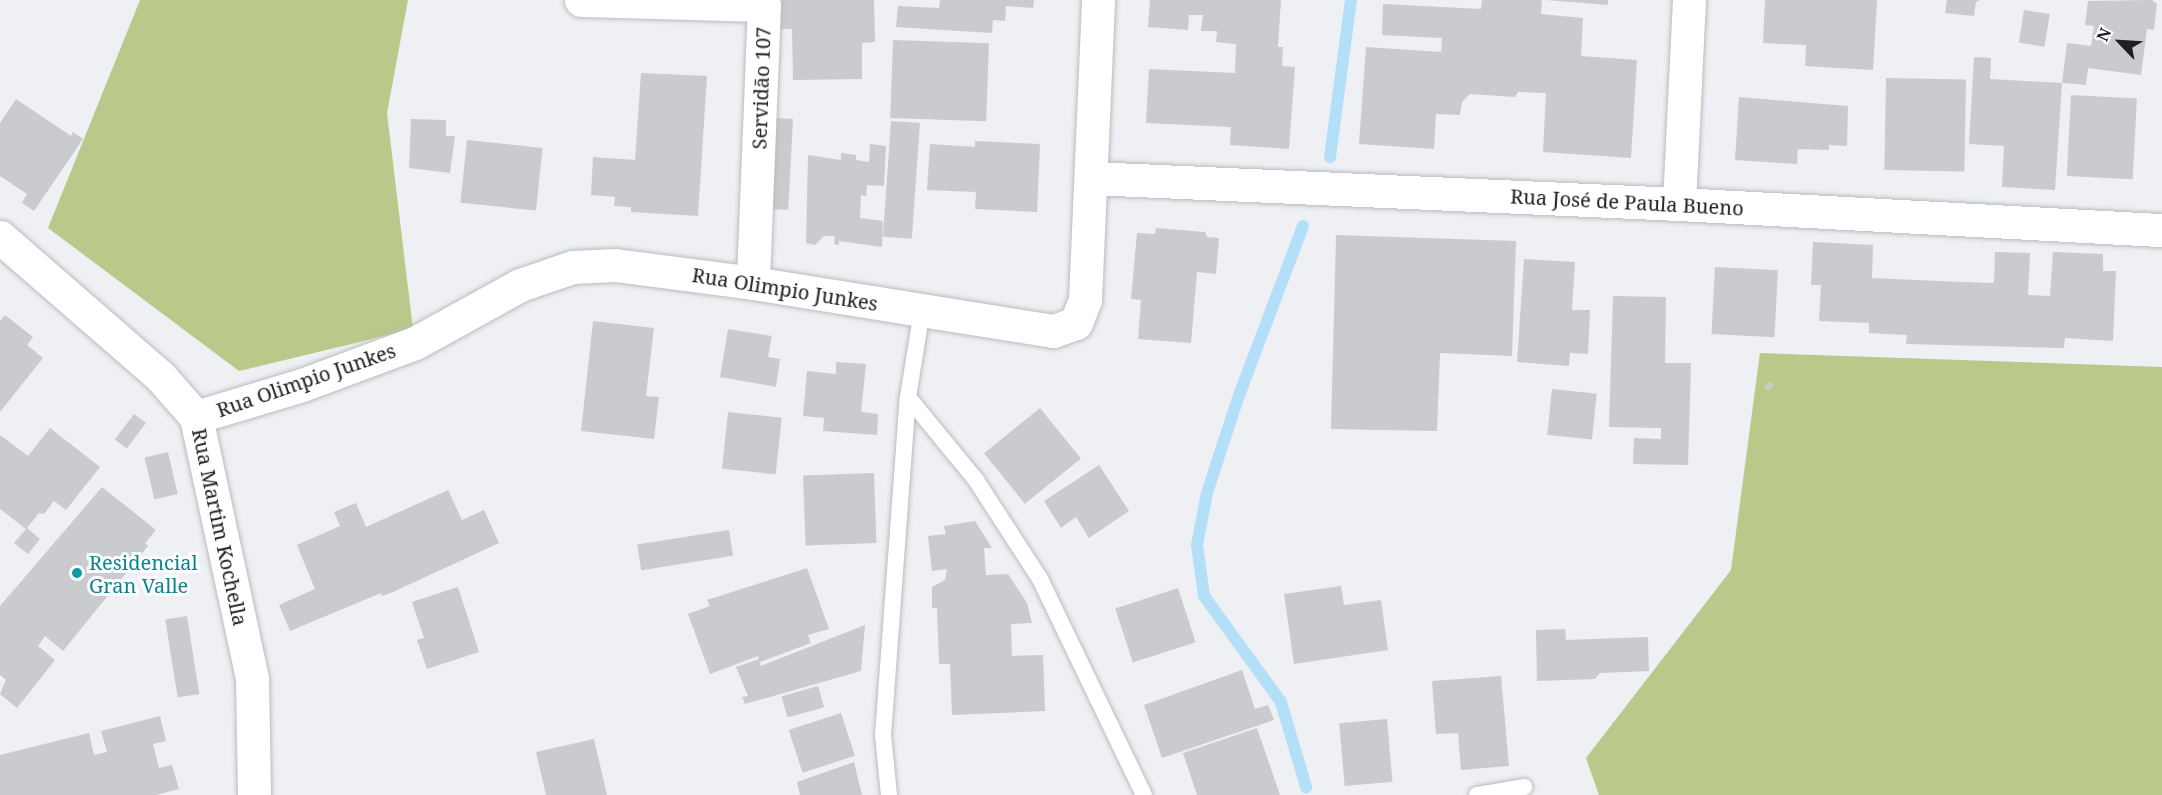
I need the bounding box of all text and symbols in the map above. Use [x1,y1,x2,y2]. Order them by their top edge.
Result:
north arrow [2090,12,2150,72]
text: N [2091,24,2116,45]
street label: Servidão 107 [747,26,775,150]
street label: Rua José de Paula Bueno [1510,184,1744,220]
street label: Rua Olimpio Junkes [690,262,880,316]
street label: Rua Olimpio Junkes [213,338,399,422]
street label: Rua Martim Kochella [187,426,253,628]
place label: Residencial Gran Valle [89,550,198,597]
marker: Residencial Gran Valle [70,566,84,580]

